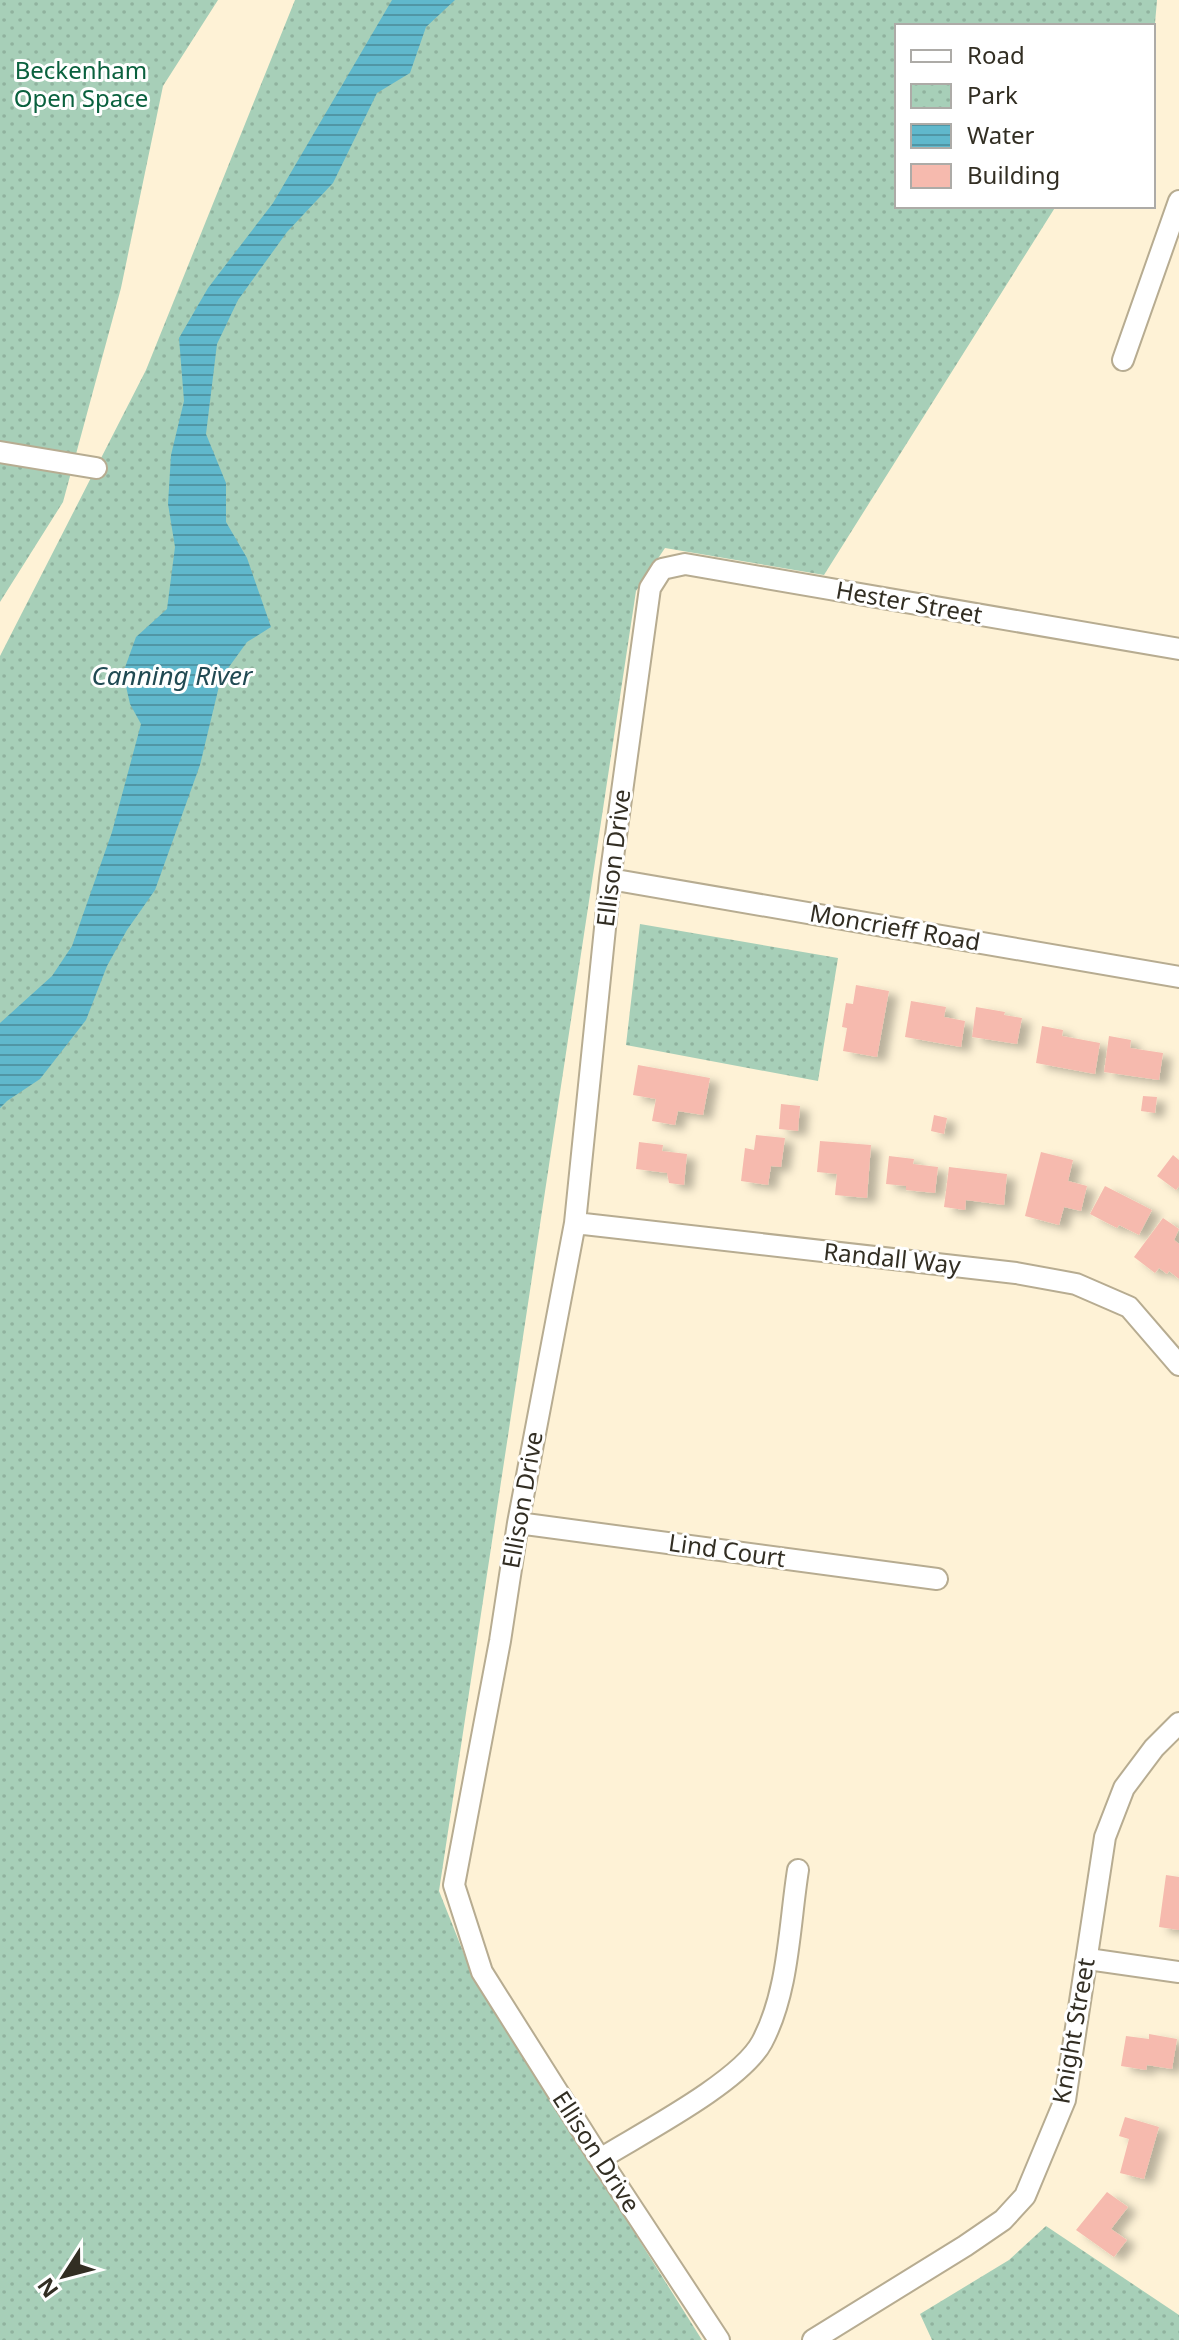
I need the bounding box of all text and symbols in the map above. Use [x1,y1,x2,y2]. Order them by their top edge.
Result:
legend [895,24,1155,208]
text: Road [967,38,1025,71]
park label: Beckenham Open Space [14,53,148,114]
text: Park [967,78,1018,111]
text: Water [967,118,1035,151]
text: Building [967,158,1060,191]
street label: Hester Street [833,572,985,631]
water label: Canning River [92,657,254,693]
street label: Ellison Drive [588,787,637,928]
street label: Moncrieff Road [807,895,983,958]
street label: Randall Way [822,1234,963,1281]
street label: Ellison Drive [493,1429,550,1571]
street label: Lind Court [667,1525,788,1574]
street label: Knight Street [1043,1955,1102,2106]
street label: Ellison Drive [546,2084,649,2218]
north arrow [24,2236,104,2316]
text: N [30,2272,64,2304]

